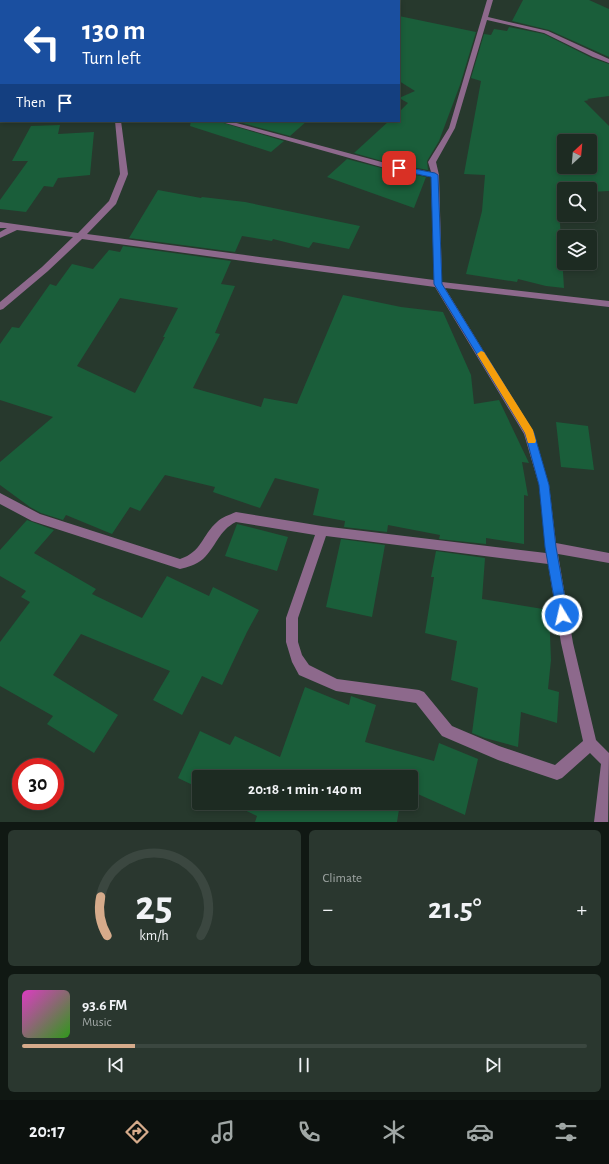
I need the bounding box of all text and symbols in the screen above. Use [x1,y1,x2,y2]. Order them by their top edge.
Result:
icon: left [16,16,68,68]
text: 130 m [82,17,146,45]
text: Turn left [82,50,141,68]
icon: arrive [54,92,76,114]
text: Then [16,95,46,110]
north arrow [557,134,597,174]
map controls [557,134,597,270]
pin [382,151,416,185]
icon: arrive [388,157,410,179]
button: search [557,182,597,222]
button: layers [557,230,597,270]
position arrow [541,594,583,636]
speed limit sign: 30 [12,758,64,810]
text: 20:18 · 1 min · 140 m [248,782,362,797]
text: Climate [323,872,362,885]
text: 25 [135,886,173,927]
text: 21.5° [428,894,482,924]
text: − [323,898,333,920]
text: + [576,898,587,920]
text: km/h [140,929,169,943]
text: 93.6 FM [82,998,127,1013]
text: Music [82,1016,112,1029]
icon: previous [105,1054,127,1076]
icon: pause [293,1054,315,1076]
icon: next [482,1054,504,1076]
icon: directions [123,1118,151,1146]
icon: music [209,1118,237,1146]
icon: phone [295,1118,323,1146]
icon: climate [380,1118,408,1146]
icon: car [466,1118,494,1146]
icon: filters [552,1118,580,1146]
text: 20:17 [29,1123,65,1141]

